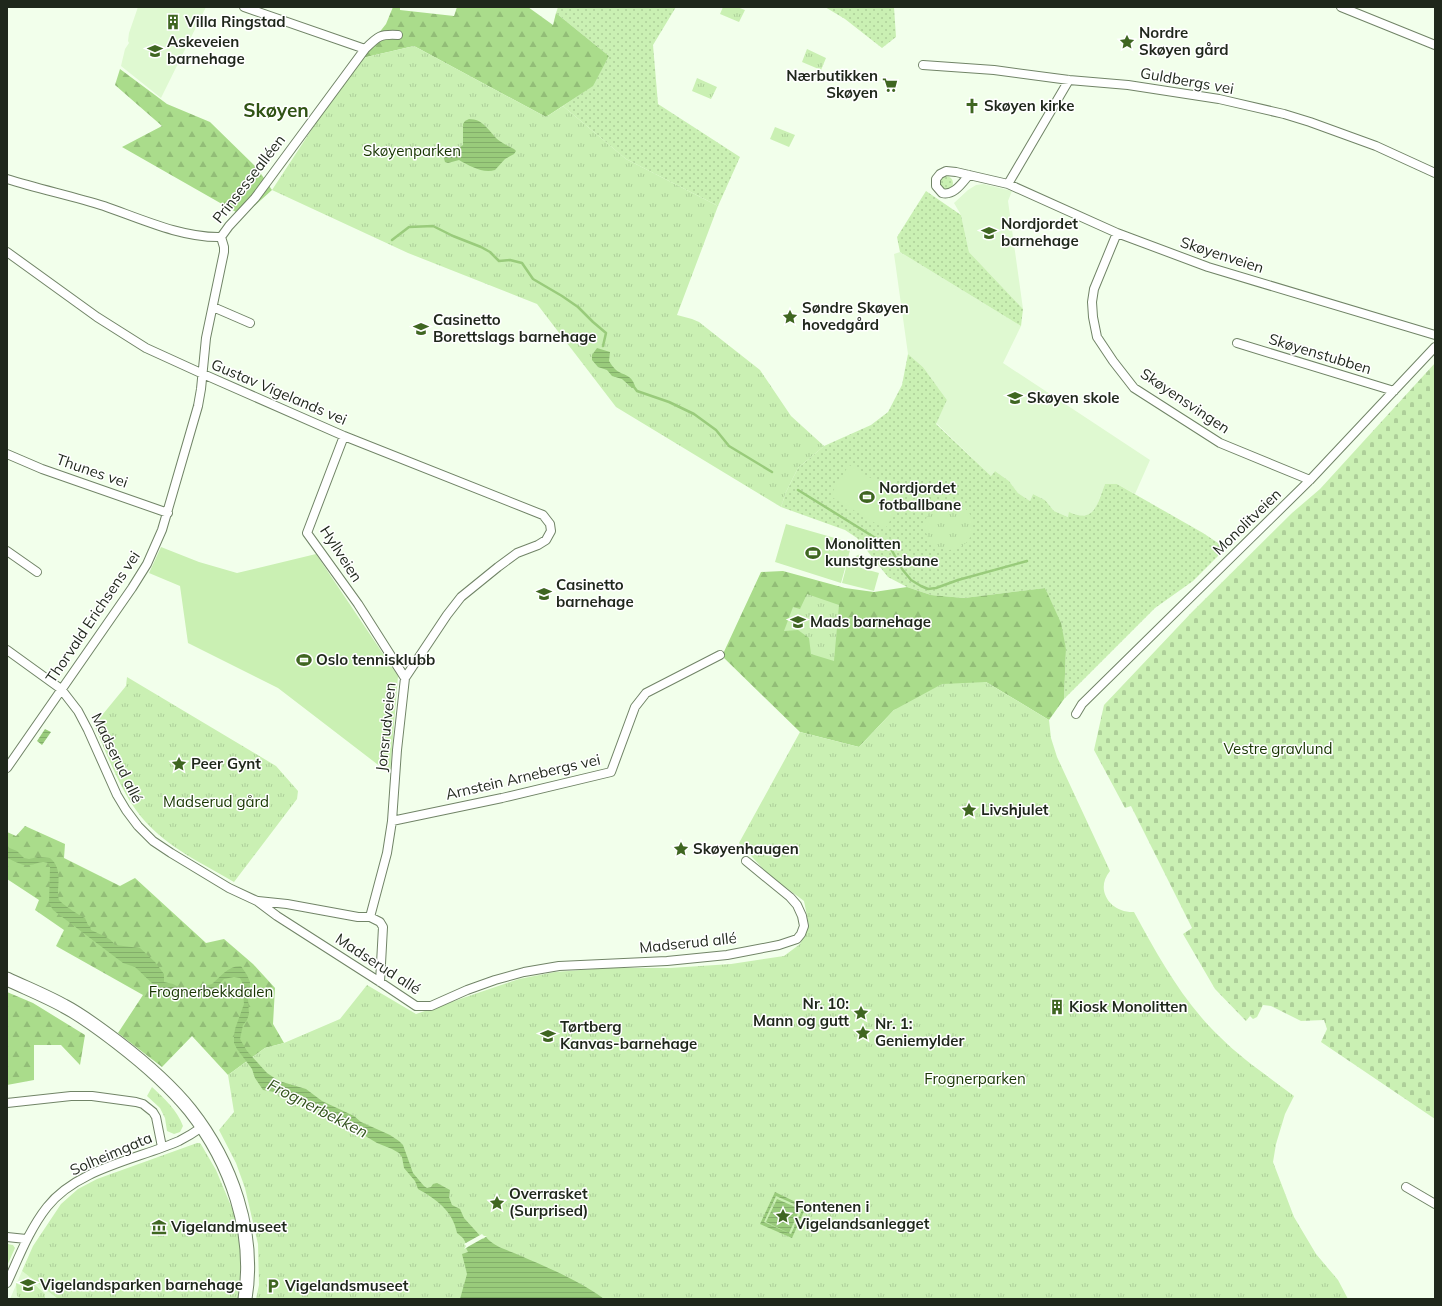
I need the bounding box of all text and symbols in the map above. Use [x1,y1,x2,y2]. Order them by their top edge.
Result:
place label: Villa Ringstad [184,12,286,31]
building icon: Villa Ringstad [164,13,182,31]
place label: Nordre Skøyen gård [1139,23,1229,59]
place label: Askeveien barnehage [167,32,245,68]
place icon: Nordre Skøyen gård [1118,33,1136,51]
school or university icon: Askeveien barnehage [146,42,164,60]
street label: Guldbergs vei [1139,63,1235,98]
place label: Nærbutikken Skøyen [786,66,878,102]
supermarket icon: Nærbutikken Skøyen [881,76,899,94]
place label: Skøyen kirke [984,96,1074,115]
church icon: Skøyen kirke [963,97,981,115]
district label: Skøyen [243,98,309,122]
street label: Prinsessealléen [208,131,289,227]
park label: Skøyenparken [363,141,461,160]
place label: Nordjordet barnehage [1001,214,1079,250]
school or university icon: Nordjordet barnehage [980,224,998,242]
street label: Skøyenveien [1178,232,1266,277]
place label: Søndre Skøyen hovedgård [802,298,909,334]
place icon: Søndre Skøyen hovedgård [781,308,799,326]
place label: Casinetto Borettslags barnehage [433,310,597,346]
school or university icon: Casinetto Borettslags barnehage [412,320,430,338]
street label: Skøyenstubben [1267,329,1374,378]
street label: Gustav Vigelands vei [208,354,350,429]
street label: Skøyensvingen [1137,364,1234,437]
place label: Skøyen skole [1027,388,1120,407]
school or university icon: Skøyen skole [1006,389,1024,407]
street label: Thunes vei [54,449,130,492]
place label: Nordjordet fotballbane [879,478,961,514]
street label: Monolitveien [1208,484,1285,559]
sports icon: Nordjordet fotballbane [858,488,876,506]
street label: Hyllveien [316,522,367,585]
place label: Monolitten kunstgressbane [825,534,939,570]
sports icon: Monolitten kunstgressbane [804,544,822,562]
street label: Thorvald Erichsens vei [41,547,144,686]
place label: Casinetto barnehage [556,575,634,611]
school or university icon: Casinetto barnehage [535,585,553,603]
place label: Mads barnehage [810,612,931,631]
school or university icon: Mads barnehage [789,613,807,631]
place label: Oslo tennisklubb [316,650,435,669]
sports icon: Oslo tennisklubb [295,651,313,669]
street label: Jonsrudveien [371,682,400,772]
street label: Madserud allé [87,710,147,806]
park label: Vestre gravlund [1223,739,1333,758]
street label: Arnstein Arnebergs vei [444,749,602,804]
place label: Peer Gynt [191,754,261,773]
place icon: Peer Gynt [170,755,188,773]
park label: Madserud gård [163,792,269,811]
place label: Livshjulet [981,800,1049,819]
place icon: Livshjulet [960,801,978,819]
place label: Skøyenhaugen [693,839,799,858]
place icon: Skøyenhaugen [672,840,690,858]
street label: Madserud allé [638,928,738,957]
street label: Madserud allé [332,929,424,998]
park label: Frognerbekkdalen [149,982,273,1001]
place label: Nr. 10: Mann og gutt [753,994,849,1030]
place label: Kiosk Monolitten [1069,997,1188,1016]
building icon: Kiosk Monolitten [1048,998,1066,1016]
place icon: Nr. 10: Mann og gutt [852,1004,870,1022]
place label: Nr. 1: Geniemylder [875,1014,964,1050]
place label: Tørtberg Kanvas-barnehage [560,1017,697,1053]
place icon: Nr. 1: Geniemylder [854,1024,872,1042]
school or university icon: Tørtberg Kanvas-barnehage [539,1027,557,1045]
park label: Frognerparken [924,1069,1026,1088]
water label: Frognerbekken [265,1074,371,1142]
street label: Solheimgata [67,1128,155,1179]
place label: Overrasket (Surprised) [509,1184,588,1220]
place icon: Overrasket (Surprised) [488,1194,506,1212]
place label: Fontenen i Vigelandsanlegget [794,1197,930,1233]
place icon: Fontenen i Vigelandsanlegget [774,1207,792,1225]
place label: Vigelandmuseet [170,1217,287,1236]
museum icon: Vigelandmuseet [150,1218,168,1236]
place label: Vigelandsparken barnehage [39,1275,243,1294]
school or university icon: Vigelandsparken barnehage [19,1276,37,1294]
place label: Vigelandsmuseet [284,1276,409,1295]
parking icon: Vigelandsmuseet [264,1277,282,1295]

